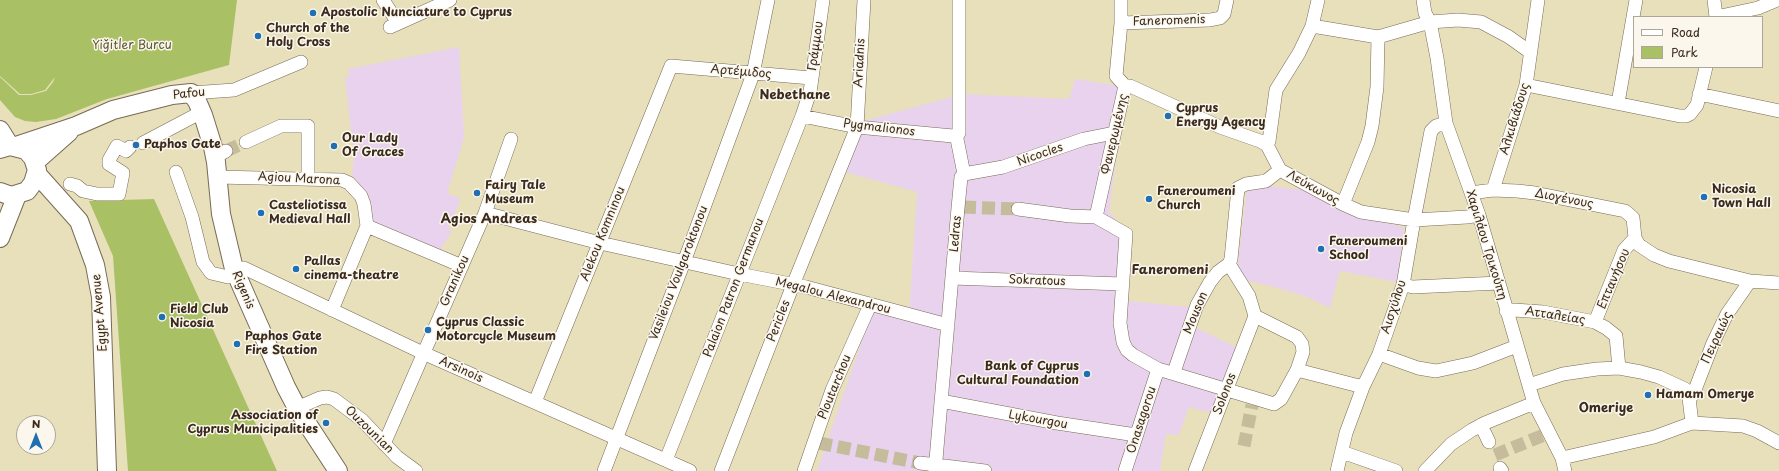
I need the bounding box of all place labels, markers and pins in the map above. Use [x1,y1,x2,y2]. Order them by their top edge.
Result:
place label: Apostolic Nunciature to Cyprus [321,6,512,20]
marker: Apostolic Nunciature to Cyprus [308,8,318,18]
place label: Church of the Holy Cross [266,22,350,50]
marker: Church of the Holy Cross [253,31,263,41]
place label: Cyprus Energy Agency [1176,102,1266,130]
marker: Cyprus Energy Agency [1163,111,1173,121]
place label: Our Lady Of Graces [342,132,404,160]
place label: Paphos Gate [144,138,221,152]
marker: Paphos Gate [131,140,141,150]
marker: Our Lady Of Graces [329,141,339,151]
place label: Fairy Tale Museum [485,179,546,207]
place label: Nicosia Town Hall [1712,183,1771,211]
place label: Faneroumeni Church [1157,185,1235,213]
marker: Fairy Tale Museum [472,188,482,198]
marker: Nicosia Town Hall [1699,192,1709,202]
marker: Faneroumeni Church [1144,194,1154,204]
place label: Casteliotissa Medieval Hall [269,199,350,227]
marker: Casteliotissa Medieval Hall [256,208,266,218]
place label: Faneroumeni School [1329,235,1407,263]
marker: Faneroumeni School [1316,244,1326,254]
place label: Pallas cinema-theatre [304,255,399,283]
marker: Pallas cinema-theatre [291,264,301,274]
place label: Field Club Nicosia [170,303,229,331]
marker: Field Club Nicosia [157,312,167,322]
place label: Cyprus Classic Motorcycle Museum [436,316,556,344]
marker: Cyprus Classic Motorcycle Museum [423,325,433,335]
place label: Paphos Gate Fire Station [245,330,322,358]
marker: Paphos Gate Fire Station [232,339,242,349]
place label: Bank of Cyprus Cultural Foundation [957,360,1079,388]
marker: Bank of Cyprus Cultural Foundation [1082,369,1092,379]
place label: Hamam Omerye [1656,388,1754,402]
marker: Hamam Omerye [1643,390,1653,400]
place label: Association of Cyprus Municipalities [187,409,318,437]
marker: Association of Cyprus Municipalities [321,418,331,428]

